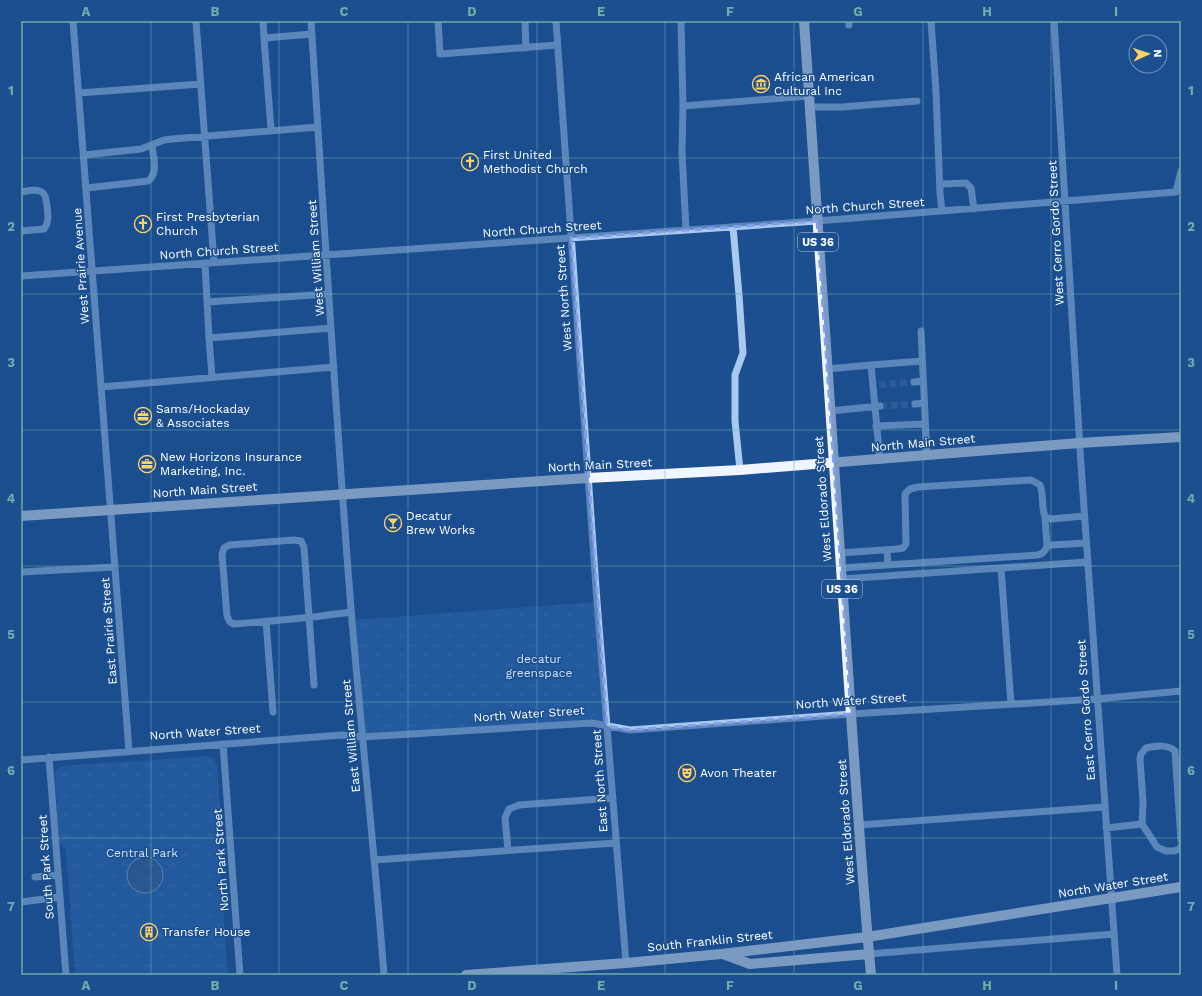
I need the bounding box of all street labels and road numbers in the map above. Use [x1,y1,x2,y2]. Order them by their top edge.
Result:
street label: West Cerro Gordo Street [1045,160,1067,306]
street label: North Church Street [805,195,925,217]
street label: West William Street [305,199,327,317]
street label: West Prairie Avenue [70,207,92,325]
street label: North Church Street [482,218,602,240]
road number: US 36 [798,233,838,251]
street label: North Church Street [159,240,279,262]
street label: West North Street [553,244,575,352]
street label: North Main Street [870,431,976,455]
street label: West Eldorado Street [812,436,834,562]
street label: North Main Street [547,455,653,475]
street label: North Main Street [152,479,258,501]
street label: East Prairie Street [98,577,120,685]
road number: US 36 [822,580,862,598]
street label: East Cerro Gordo Street [1074,639,1098,781]
street label: East William Street [339,679,363,793]
street label: North Water Street [795,690,907,712]
street label: North Water Street [473,703,585,725]
street label: North Water Street [149,721,261,743]
street label: East North Street [589,729,611,833]
street label: West Eldorado Street [835,759,857,885]
street label: North Park Street [210,808,232,912]
street label: South Park Street [35,814,57,920]
street label: North Water Street [1057,869,1169,901]
street label: South Franklin Street [647,927,773,955]

